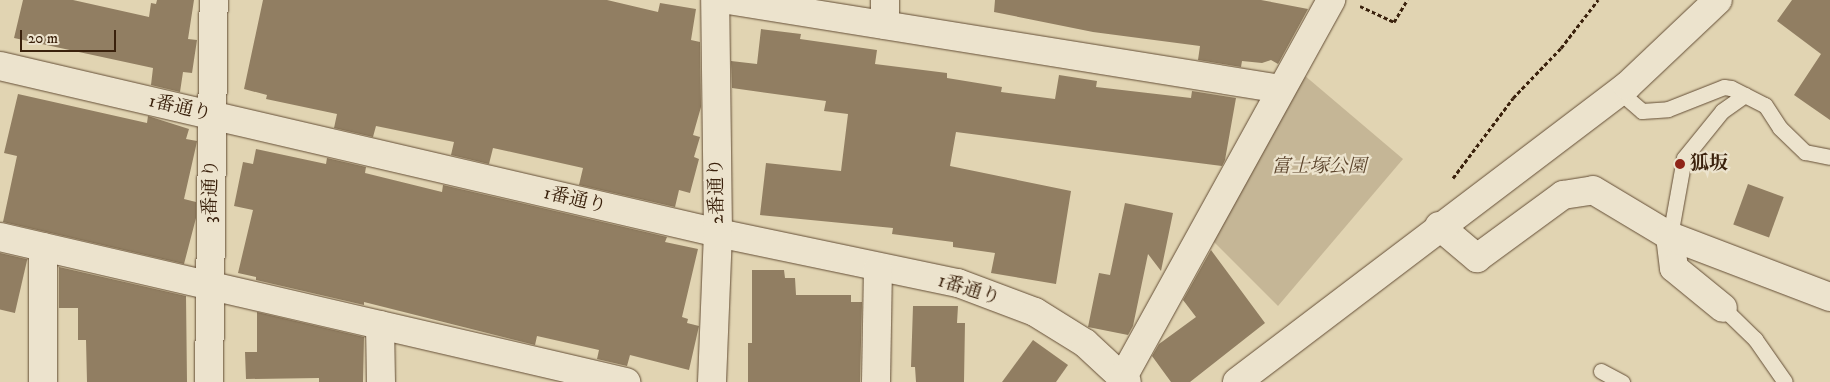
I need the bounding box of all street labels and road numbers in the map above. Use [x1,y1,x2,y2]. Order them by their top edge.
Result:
street label: 1番通り [146,90,214,126]
street label: 2番通り [705,158,729,224]
street label: 3番通り [198,159,224,223]
street label: 1番通り [541,182,609,218]
street label: 1番通り [935,270,1003,310]

